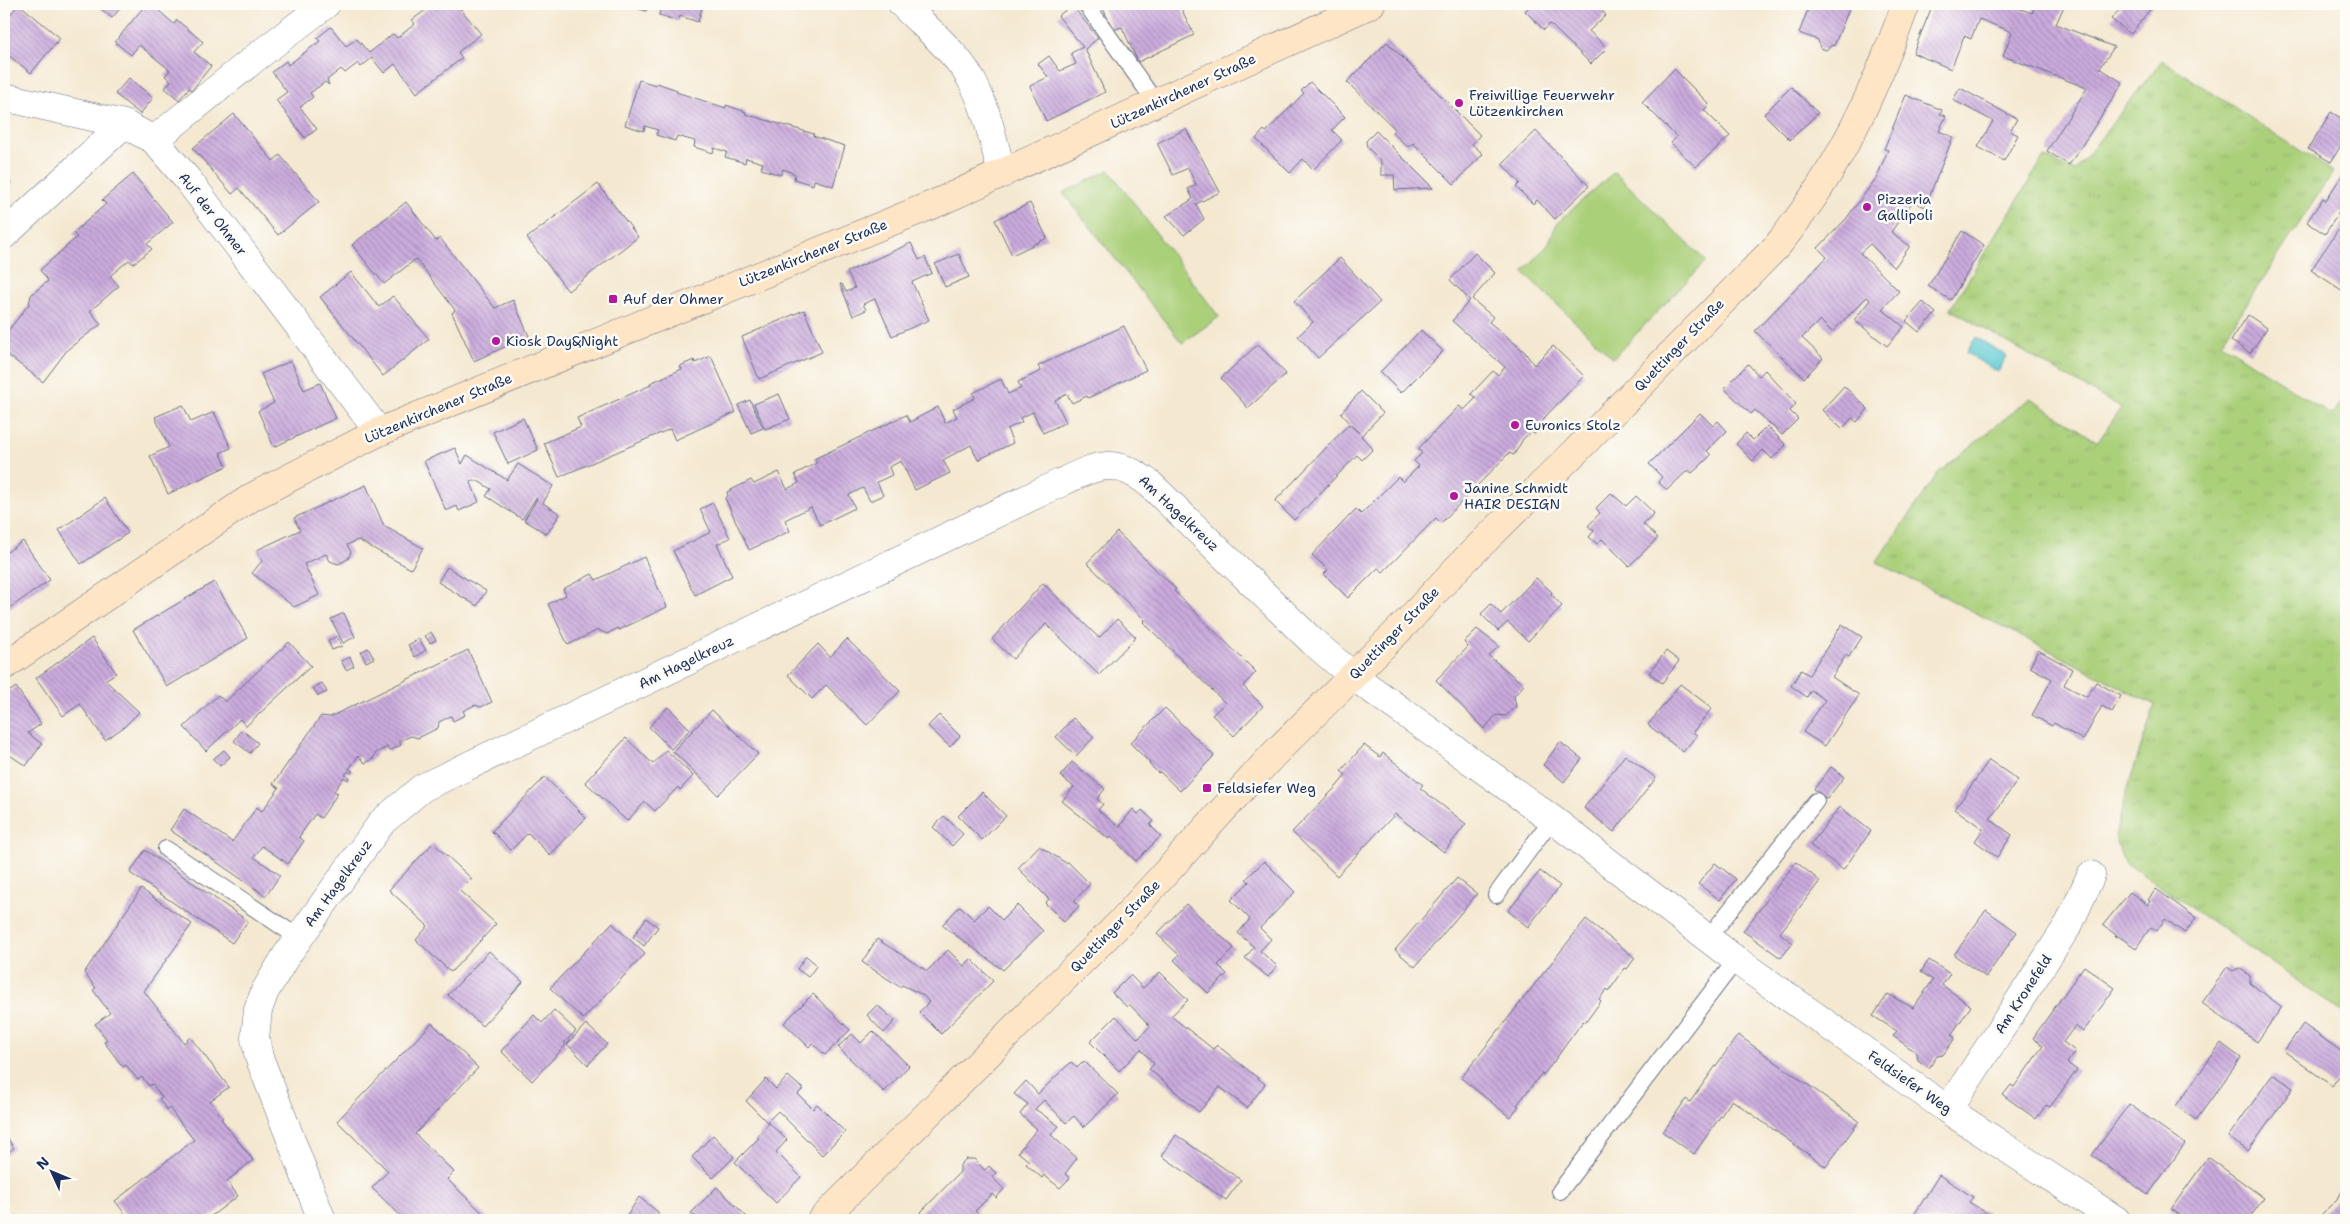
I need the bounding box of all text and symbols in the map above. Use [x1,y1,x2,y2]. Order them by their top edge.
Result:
street label: Lützenkirchener Straße [1107,49,1259,133]
place label: Freiwillige Feuerwehr Lützenkirchen [1469,86,1615,120]
marker: Freiwillige Feuerwehr Lützenkirchen [1453,97,1465,109]
street label: Auf der Ohmer [175,169,251,260]
place label: Pizzeria Gallipoli [1877,190,1933,224]
marker: Pizzeria Gallipoli [1861,201,1873,213]
street label: Lützenkirchener Straße [736,215,890,291]
place label: Auf der Ohmer [623,290,724,308]
marker: Auf der Ohmer [607,293,619,305]
street label: Quettinger Straße [1630,295,1728,395]
place label: Kiosk Day&Night [506,332,618,350]
marker: Kiosk Day&Night [490,335,502,347]
street label: Lützenkirchener Straße [361,369,515,447]
place label: Euronics Stolz [1525,416,1621,434]
marker: Euronics Stolz [1509,419,1521,431]
street label: Am Hagelkreuz [1135,471,1223,555]
place label: Janine Schmidt HAIR DESIGN [1464,479,1568,513]
marker: Janine Schmidt HAIR DESIGN [1448,490,1460,502]
street label: Quettinger Straße [1345,583,1443,683]
street label: Am Hagelkreuz [635,631,737,693]
place label: Feldsiefer Weg [1217,779,1316,797]
marker: Feldsiefer Weg [1201,782,1213,794]
street label: Am Hagelkreuz [300,836,376,930]
street label: Quettinger Straße [1066,876,1164,976]
street label: Am Kronefeld [1991,951,2055,1037]
street label: Feldsiefer Weg [1864,1046,1956,1118]
north arrow [28,1146,78,1196]
text: N [32,1153,53,1173]

